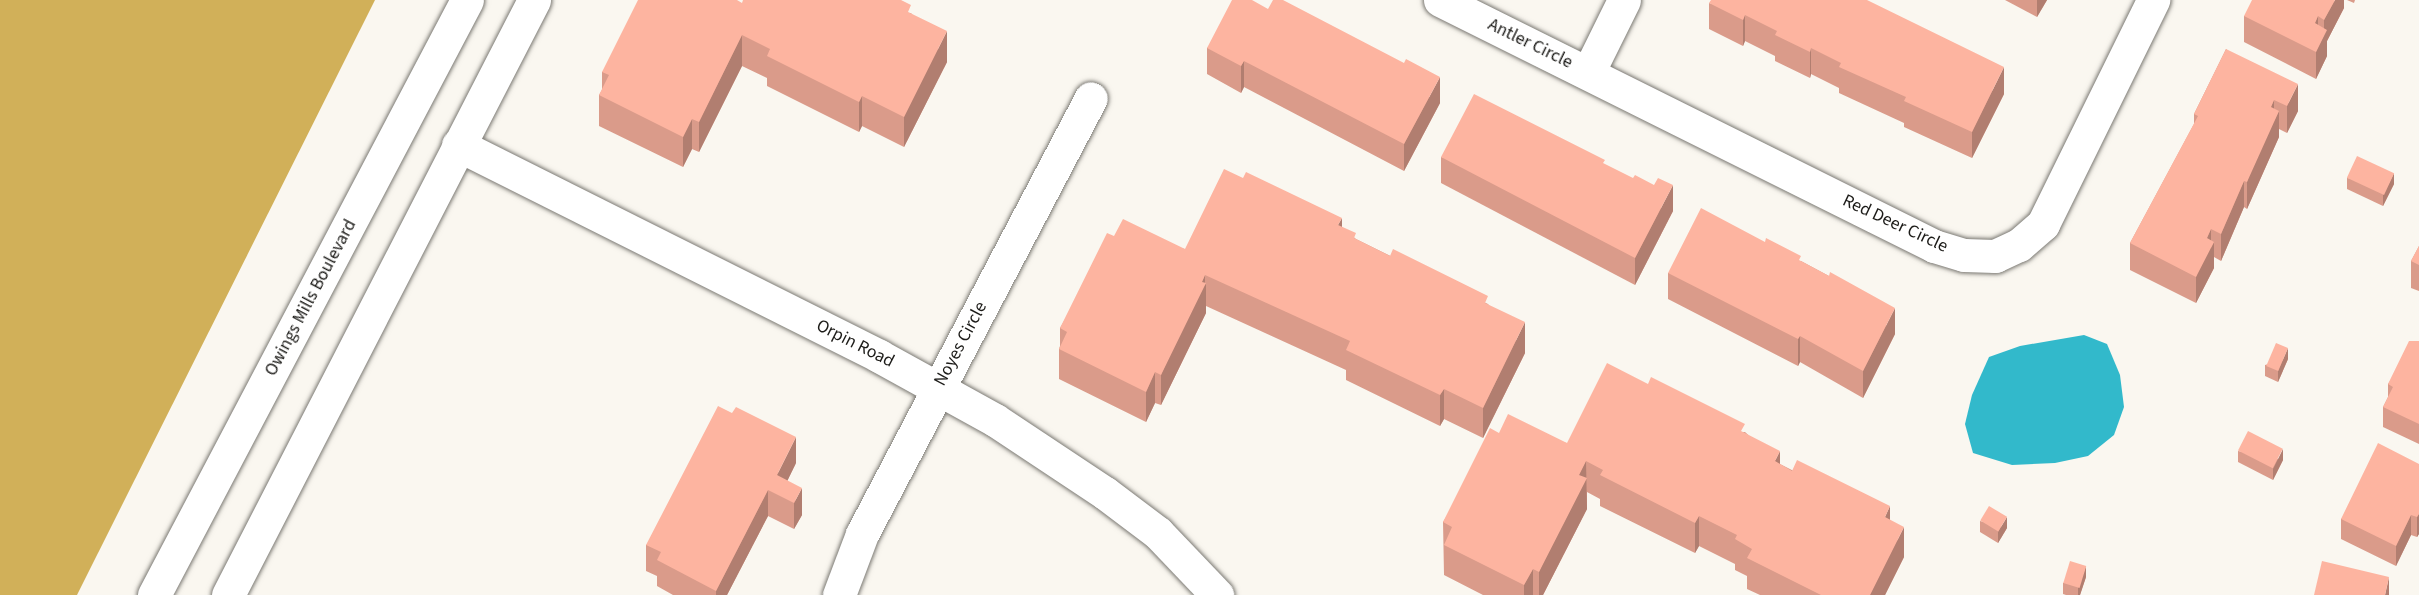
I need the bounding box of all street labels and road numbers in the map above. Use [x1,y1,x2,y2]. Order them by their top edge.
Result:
street label: Antler Circle [1484,14,1576,74]
street label: Red Deer Circle [1839,190,1951,258]
street label: Owings Mills Boulevard [261,216,361,380]
street label: Noyes Circle [930,298,992,390]
street label: Orpin Road [812,315,898,373]

